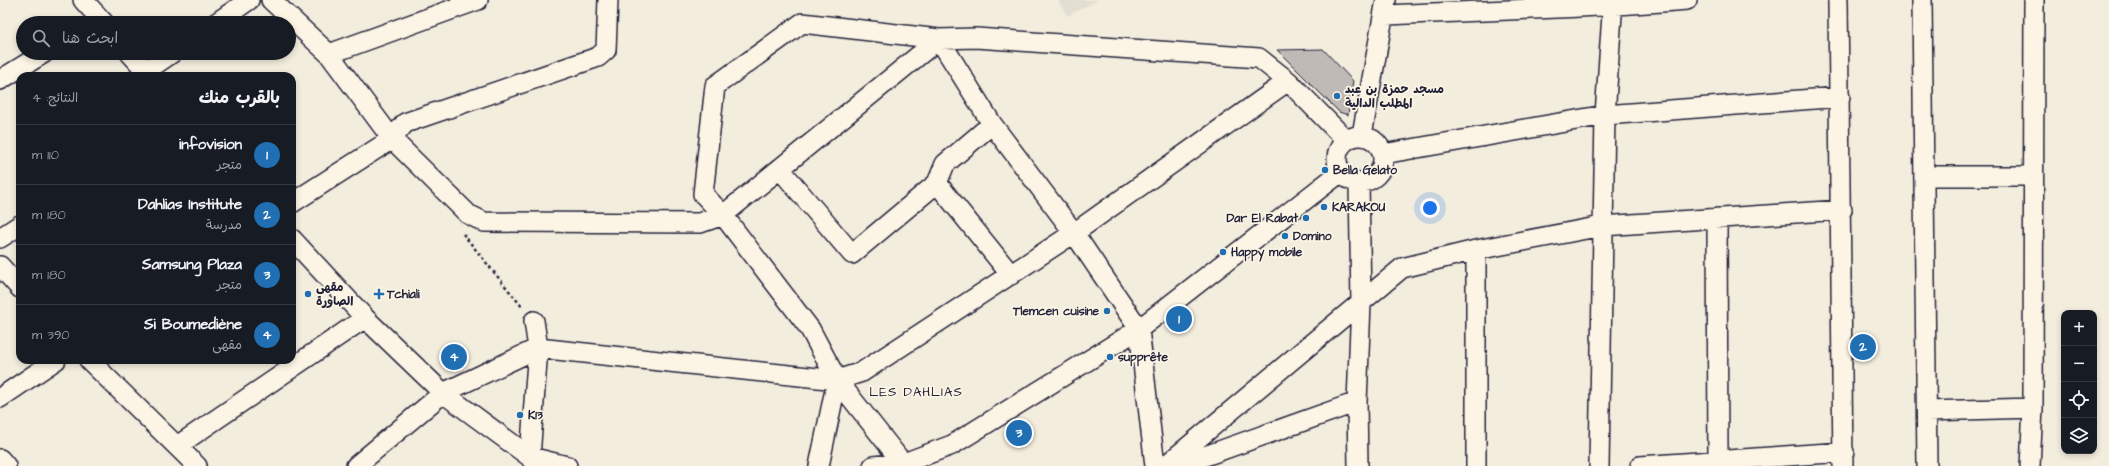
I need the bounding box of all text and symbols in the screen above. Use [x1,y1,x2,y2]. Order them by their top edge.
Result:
search box [16,16,296,60]
icon: search [30,27,52,49]
text: ابحث هنا [62,28,118,49]
place label: مسجد حمزة بن عبد المطلب الدالية [1345,81,1444,112]
text: بالقرب منك [199,86,280,110]
text: النتائج: 4 [32,89,78,107]
marker: مسجد حمزة بن عبد المطلب الدالية [1332,91,1342,101]
text: infovision [179,134,242,155]
text: 110 m [32,146,59,164]
text: 1 [266,146,268,164]
text: متجر [217,156,242,174]
place label: Bella Gelato [1333,162,1397,179]
marker: Bella Gelato [1320,165,1330,175]
text: Dahlias Institute [138,194,242,215]
your location [1420,198,1440,218]
place label: KARAKOU [1332,199,1386,216]
marker: KARAKOU [1319,202,1329,212]
text: 180 m [32,206,66,224]
text: 2 [263,206,271,224]
place label: Dar El Rabat [1227,210,1298,227]
marker: Dar El Rabat [1301,213,1311,223]
text: مدرسة [206,216,242,234]
place label: Domino [1293,228,1332,245]
marker: Domino [1280,231,1290,241]
place label: Happy mobile [1231,244,1303,262]
marker: Happy mobile [1218,247,1228,257]
text: Samsung Plaza [142,254,242,275]
text: 180 m [32,266,66,284]
text: 3 [264,266,270,284]
text: متجر [217,276,242,294]
place label: مقهى الصاورة [316,279,353,310]
place label: Tchiali [386,286,420,303]
marker: مقهى الصاورة [303,289,313,299]
marker: Tchiali [374,289,384,299]
place label: Tlemcen cuisine [1012,303,1100,320]
pin: 1 [1166,304,1192,334]
marker: Tlemcen cuisine [1102,306,1112,316]
map controls [2061,310,2097,454]
button: + [2061,310,2097,346]
text: Si Boumediène [144,314,242,335]
text: 390 m [32,326,70,344]
text: 4 [263,326,271,344]
pin: 2 [1850,332,1876,362]
text: مقهى [212,336,242,354]
pin: 4 [441,342,467,372]
button: − [2061,346,2097,382]
place label: supprête [1118,349,1168,367]
marker: supprête [1105,352,1115,362]
button: locate [2061,382,2097,418]
district label: LES DAHLIAS [869,383,963,401]
place label: K13 [528,407,544,424]
marker: K13 [515,410,525,420]
pin: 3 [1006,418,1032,448]
button: layers [2061,418,2097,454]

